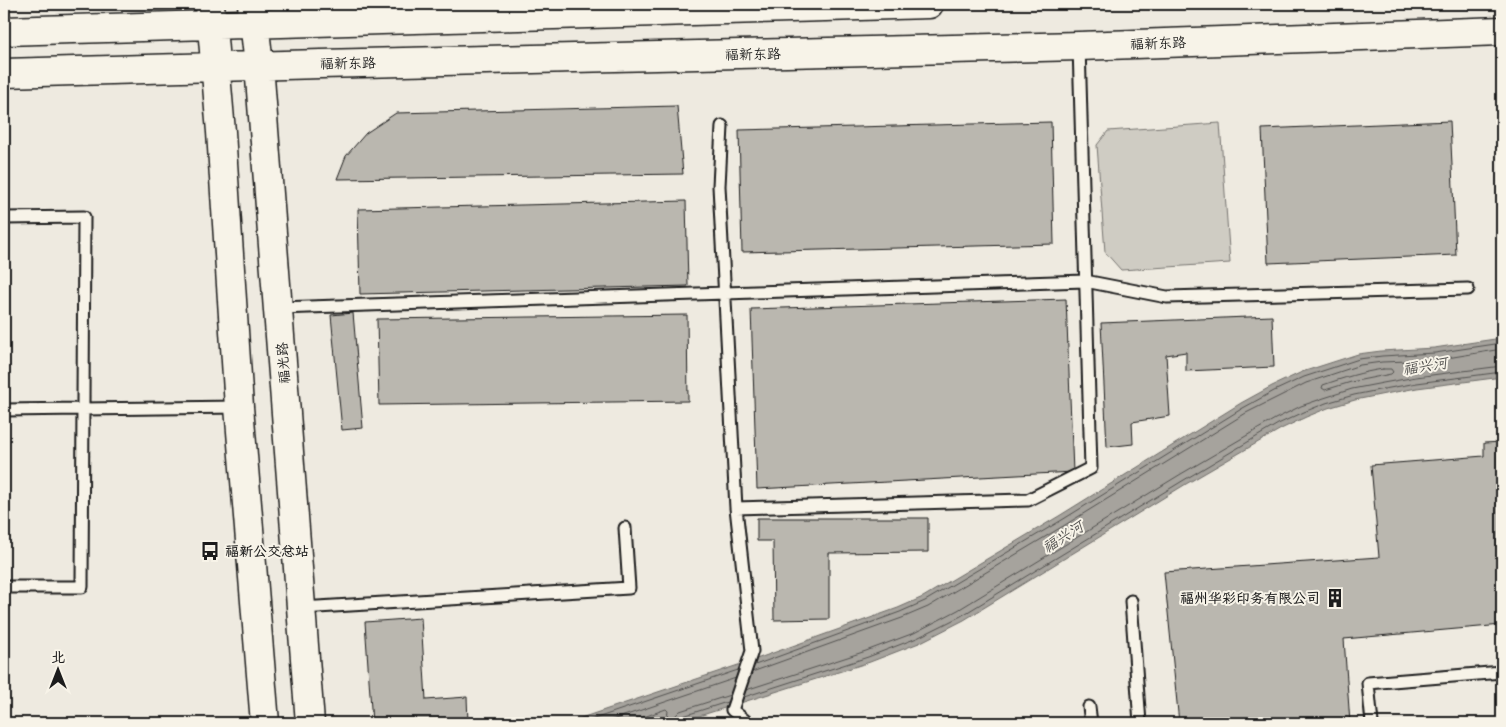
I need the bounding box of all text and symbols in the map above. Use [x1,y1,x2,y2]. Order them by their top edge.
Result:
street label: 福新东路 [1130,31,1186,54]
street label: 福新东路 [725,43,781,64]
street label: 福新东路 [320,52,376,73]
street label: 福光路 [271,341,294,385]
water label: 福兴河 [1401,349,1452,379]
water label: 福兴河 [1037,512,1090,557]
bus stop icon: 福新公交总站 [199,540,221,562]
place label: 福新公交总站 [225,540,309,561]
place label: 福州华彩印务有限公司 [1180,587,1320,608]
building icon: 福州华彩印务有限公司 [1324,587,1346,609]
north arrow [32,644,82,694]
text: 北 [51,646,65,667]

